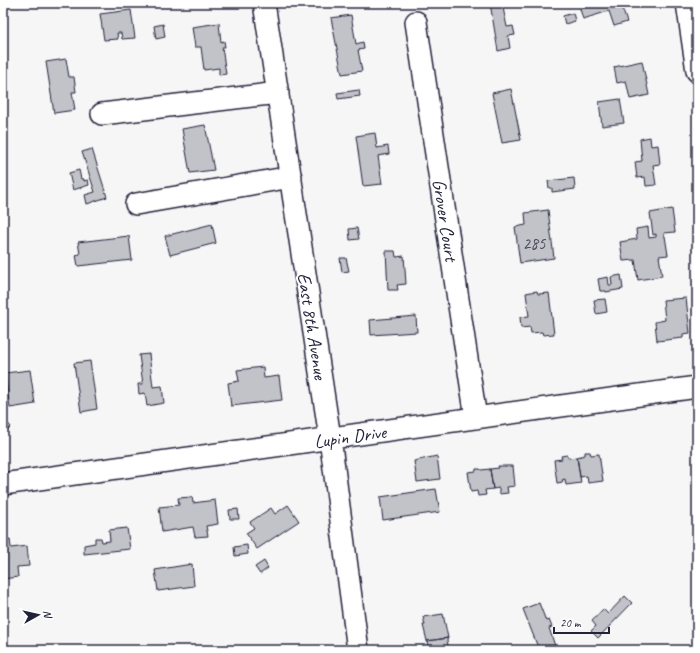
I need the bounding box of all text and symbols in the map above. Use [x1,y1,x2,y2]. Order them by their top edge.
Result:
street label: Grover Court [427,178,464,264]
house number: 285 [523,233,547,254]
street label: East 8th Avenue [292,271,333,383]
street label: Lupin Drive [313,420,389,454]
north arrow [18,595,58,635]
text: N [40,609,56,620]
scale bar [554,609,609,635]
text: 20 m [560,615,582,631]

